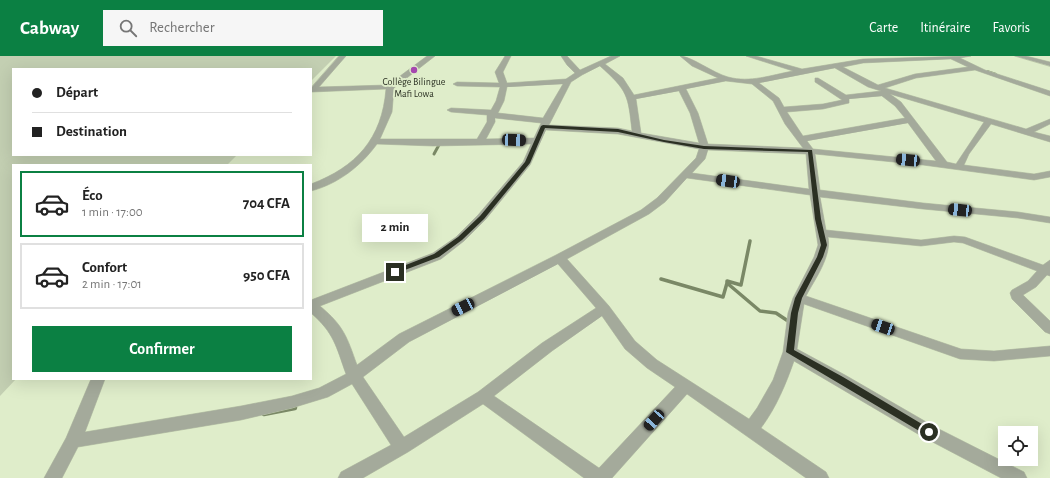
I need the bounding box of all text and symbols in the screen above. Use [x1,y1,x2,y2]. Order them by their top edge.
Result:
search box [103,10,383,46]
icon: search [117,17,139,39]
text: Cabway [20,19,79,38]
text: Rechercher [149,20,215,35]
text: Carte [869,21,898,35]
text: Itinéraire [920,21,970,35]
text: Favoris [992,21,1030,35]
marker: Collège Bilingue Mafi Lowa [409,65,419,75]
place label: Collège Bilingue Mafi Lowa [383,77,446,99]
text: Départ [56,85,98,100]
text: Destination [56,124,127,139]
car [502,134,526,146]
car [896,153,920,167]
car [715,173,741,189]
icon: car [34,186,70,222]
text: Éco [82,188,103,203]
text: 704 CFA [243,196,290,211]
car [947,203,973,217]
text: 1 min · 17:00 [82,206,143,219]
callout: 2 min [362,214,428,242]
text: 2 min [381,221,409,234]
icon: car [34,258,70,294]
text: Confort [82,260,127,275]
route end [386,263,404,281]
text: 950 CFA [243,268,290,283]
text: 2 min · 17:01 [82,278,142,291]
car [450,296,476,318]
car [870,317,896,337]
button: Confirmer [32,326,292,372]
car [642,407,666,433]
route start [920,423,938,441]
map controls [998,426,1038,466]
button: locate [998,426,1038,466]

